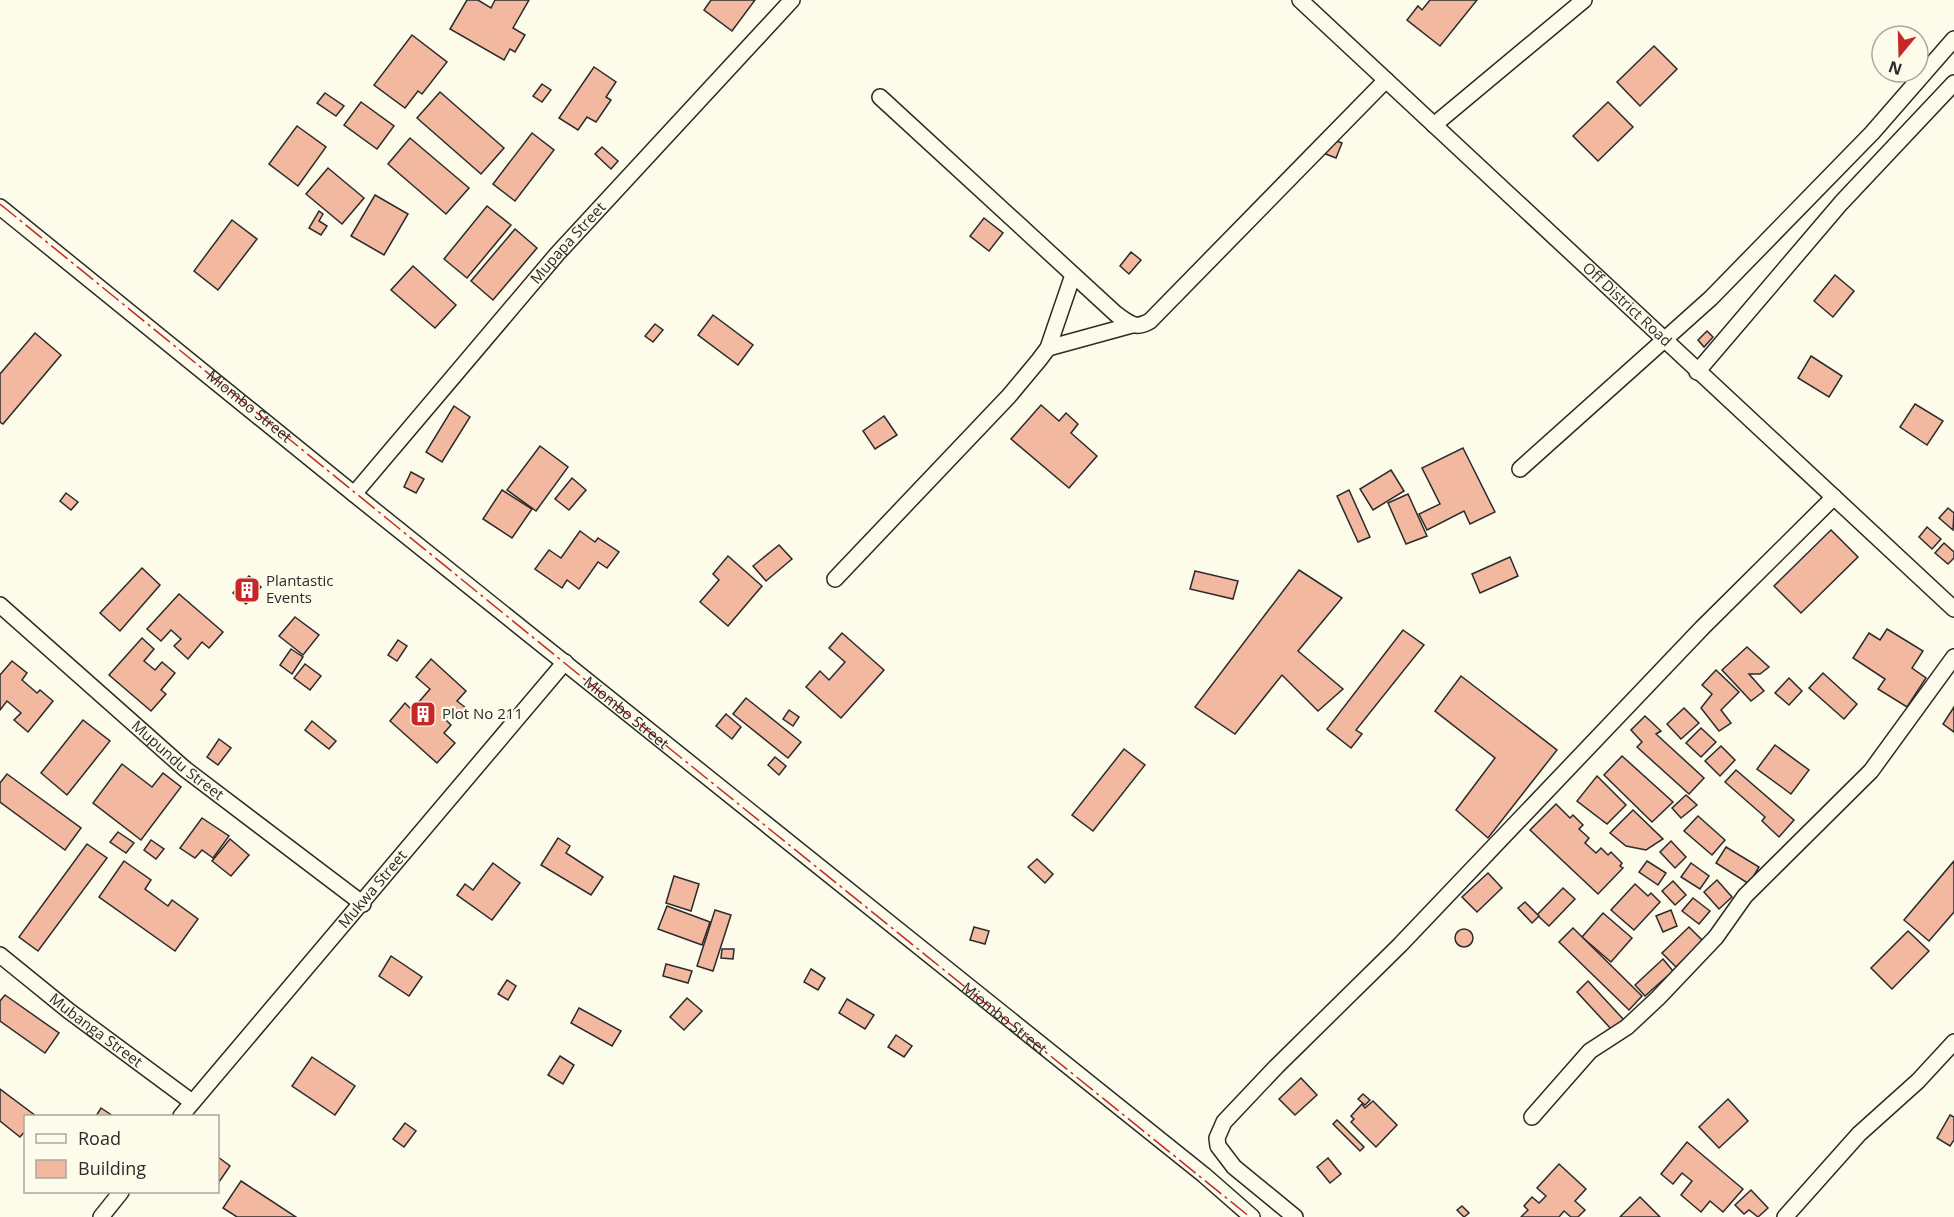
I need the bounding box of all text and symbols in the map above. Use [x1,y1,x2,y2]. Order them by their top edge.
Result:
north arrow [1870,24,1930,84]
text: N [1885,56,1905,81]
street label: Mupapa Street [525,197,609,287]
street label: Off District Road [1579,257,1677,350]
street label: Miombo Street [203,365,296,446]
place label: Plantastic Events [266,570,334,607]
building icon: Plantastic Events [232,575,262,605]
street label: Miombo Street [580,672,674,753]
building icon: Plot No 211 [408,699,438,729]
place label: Plot No 211 [442,703,523,723]
street label: Mupundu Street [128,715,228,804]
street label: Mukwa Street [333,845,411,932]
street label: Miombo Street [958,977,1052,1058]
street label: Mubanga Street [46,988,147,1071]
legend [24,1115,219,1193]
text: Road [78,1126,121,1150]
text: Building [78,1156,146,1180]

